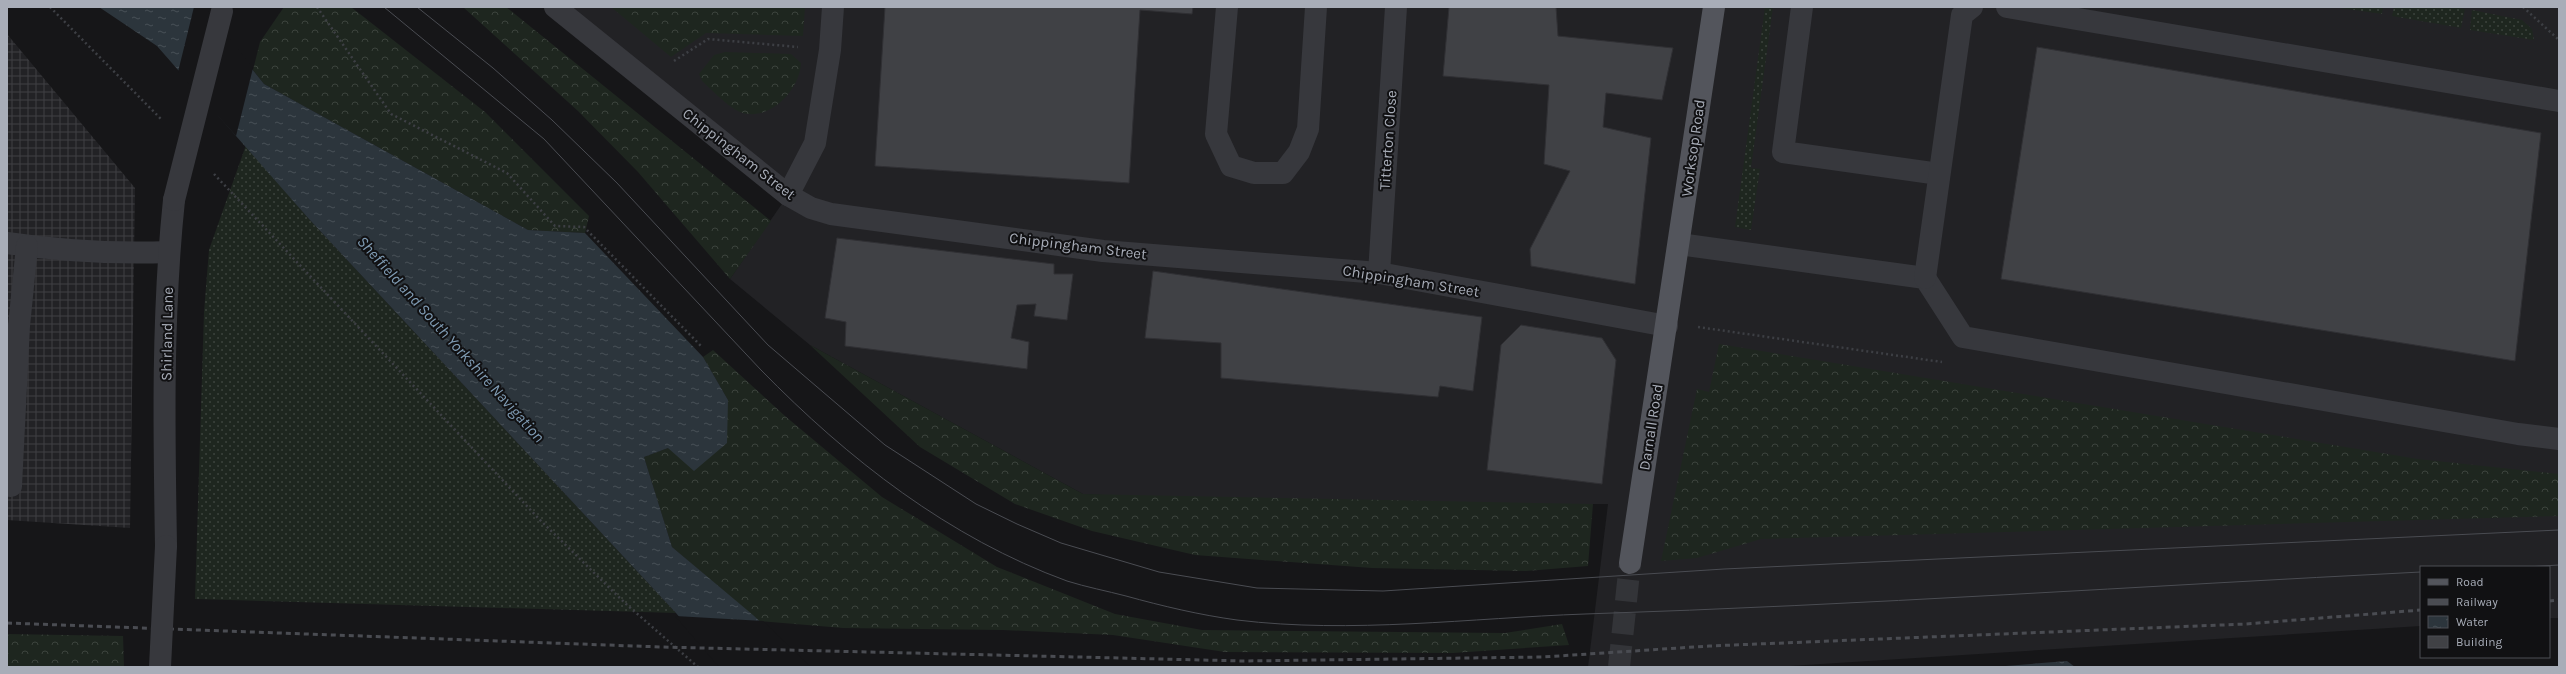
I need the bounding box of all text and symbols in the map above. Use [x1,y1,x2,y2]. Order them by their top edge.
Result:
street label: Titterton Close [1376,89,1400,191]
street label: Worksop Road [1677,98,1709,198]
street label: Chippingham Street [679,104,799,204]
street label: Chippingham Street [1008,229,1148,263]
water label: Sheffield and South Yorkshire Navigation [353,232,549,446]
street label: Chippingham Street [1341,261,1481,301]
street label: Shirland Lane [157,287,177,381]
street label: Darnall Road [1635,382,1667,472]
legend [2420,566,2550,658]
text: Road [2456,575,2484,589]
text: Railway [2456,595,2498,609]
text: Water [2456,615,2489,629]
text: Building [2456,635,2503,649]

